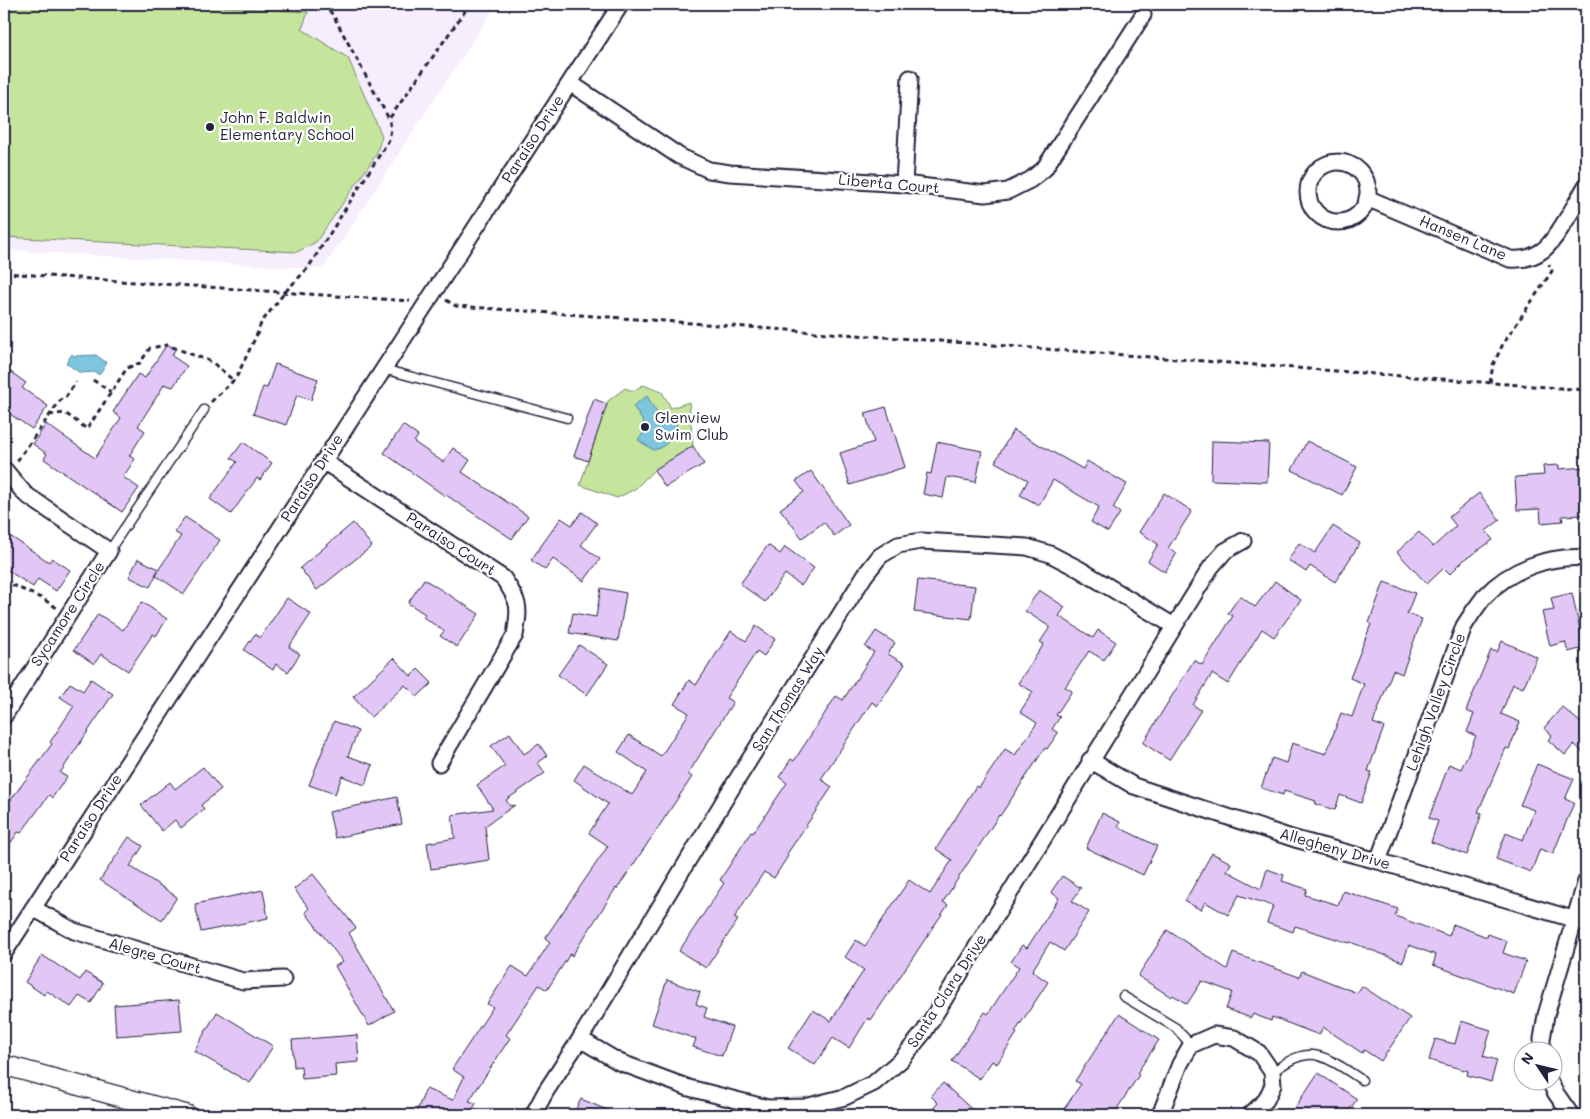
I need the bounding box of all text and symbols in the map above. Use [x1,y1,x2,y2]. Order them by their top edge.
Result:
street label: Paraiso Drive [496,91,568,186]
place label: John F. Baldwin Elementary School [220,107,355,144]
marker: John F. Baldwin Elementary School [204,121,216,133]
street label: Liberta Court [838,169,941,197]
street label: Hansen Lane [1417,210,1510,264]
place label: Glenview Swim Club [655,407,729,444]
marker: Glenview Swim Club [639,421,651,433]
street label: Paraiso Drive [275,430,347,525]
street label: Paraiso Court [403,507,500,580]
street label: Sycamore Circle [26,557,109,670]
street label: Lehigh Valley Circle [1401,630,1469,773]
street label: San Thomas Way [747,642,828,755]
street label: Paraiso Drive [54,770,126,865]
street label: Allegheny Drive [1278,823,1393,873]
street label: Santa Clara Drive [902,930,990,1051]
street label: Alegre Court [107,932,204,978]
north arrow [1512,1042,1562,1092]
text: N [1516,1048,1538,1068]

